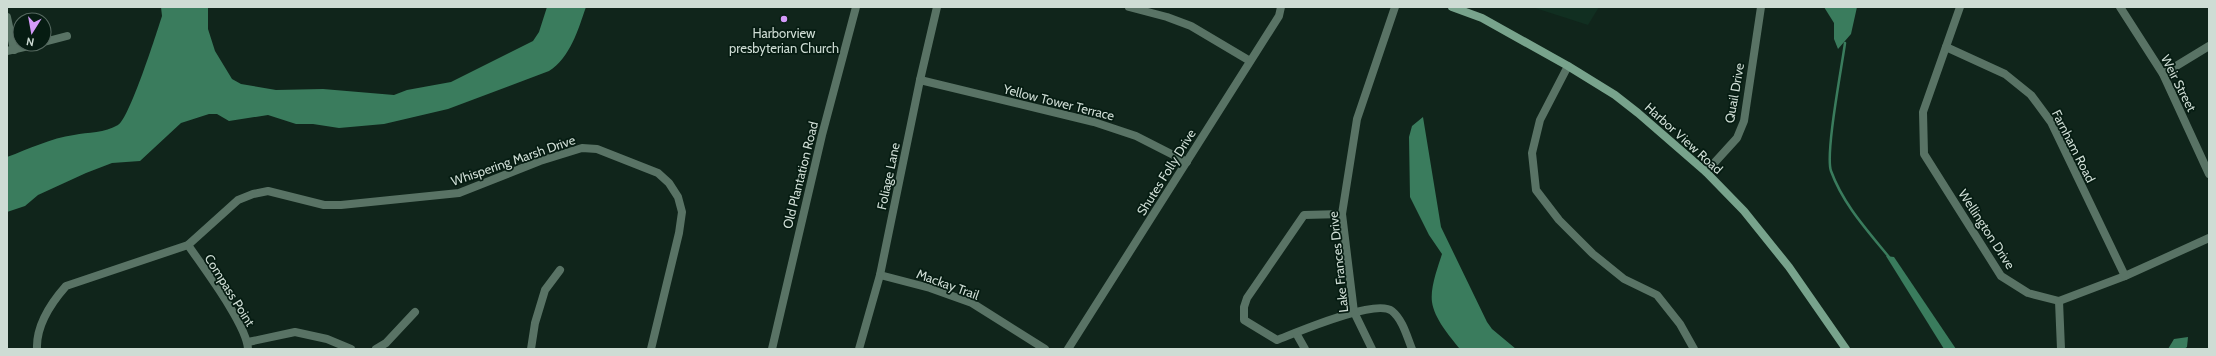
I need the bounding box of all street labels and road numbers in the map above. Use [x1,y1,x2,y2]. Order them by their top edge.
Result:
street label: Weir Street [2158,52,2200,115]
street label: Quail Drive [1721,61,1747,124]
street label: Yellow Tower Terrace [1001,80,1117,124]
street label: Harbor View Road [1642,99,1726,177]
street label: Farnham Road [2049,107,2099,185]
street label: Old Plantation Road [779,120,821,230]
street label: Shutes Folly Drive [1133,126,1199,218]
street label: Whispering Marsh Drive [449,131,578,189]
street label: Foliage Lane [873,141,903,211]
street label: Wellington Drive [1955,186,2019,272]
street label: Lake Frances Drive [1325,210,1351,313]
street label: Compass Point [201,251,259,330]
street label: Mackay Trail [914,265,982,303]

